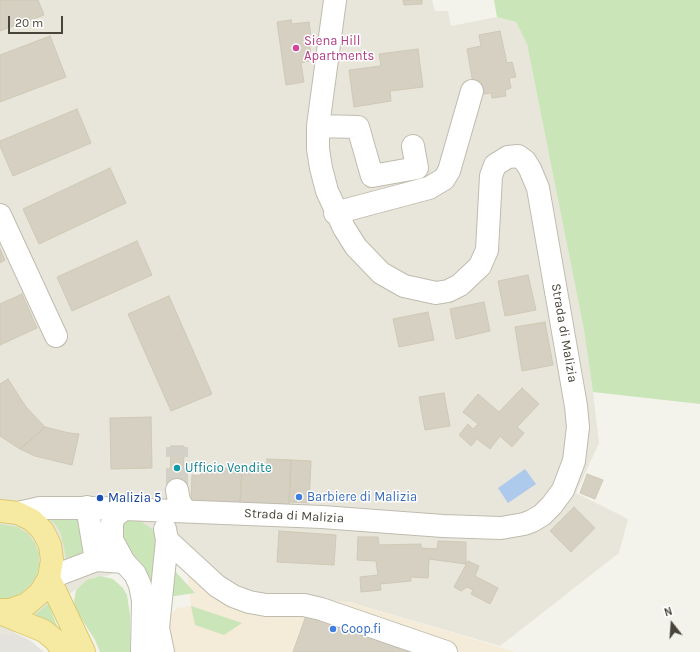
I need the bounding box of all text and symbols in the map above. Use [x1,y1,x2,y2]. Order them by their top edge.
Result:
scale bar [10,8,65,34]
text: 20 m [15,16,43,30]
place label: Siena Hill Apartments [304,33,374,64]
marker: Siena Hill Apartments [291,43,301,53]
street label: Strada di Malizia [548,282,580,384]
place label: Ufficio Vendite [185,460,272,476]
marker: Ufficio Vendite [172,463,182,473]
place label: Barbiere di Malizia [307,489,417,505]
place label: Malizia 5 [108,490,161,506]
marker: Barbiere di Malizia [294,492,304,502]
marker: Malizia 5 [95,493,105,503]
street label: Strada di Malizia [244,506,344,526]
north arrow [652,604,692,644]
text: N [663,605,674,619]
place label: Coop.fi [341,621,381,637]
marker: Coop.fi [328,624,338,634]

